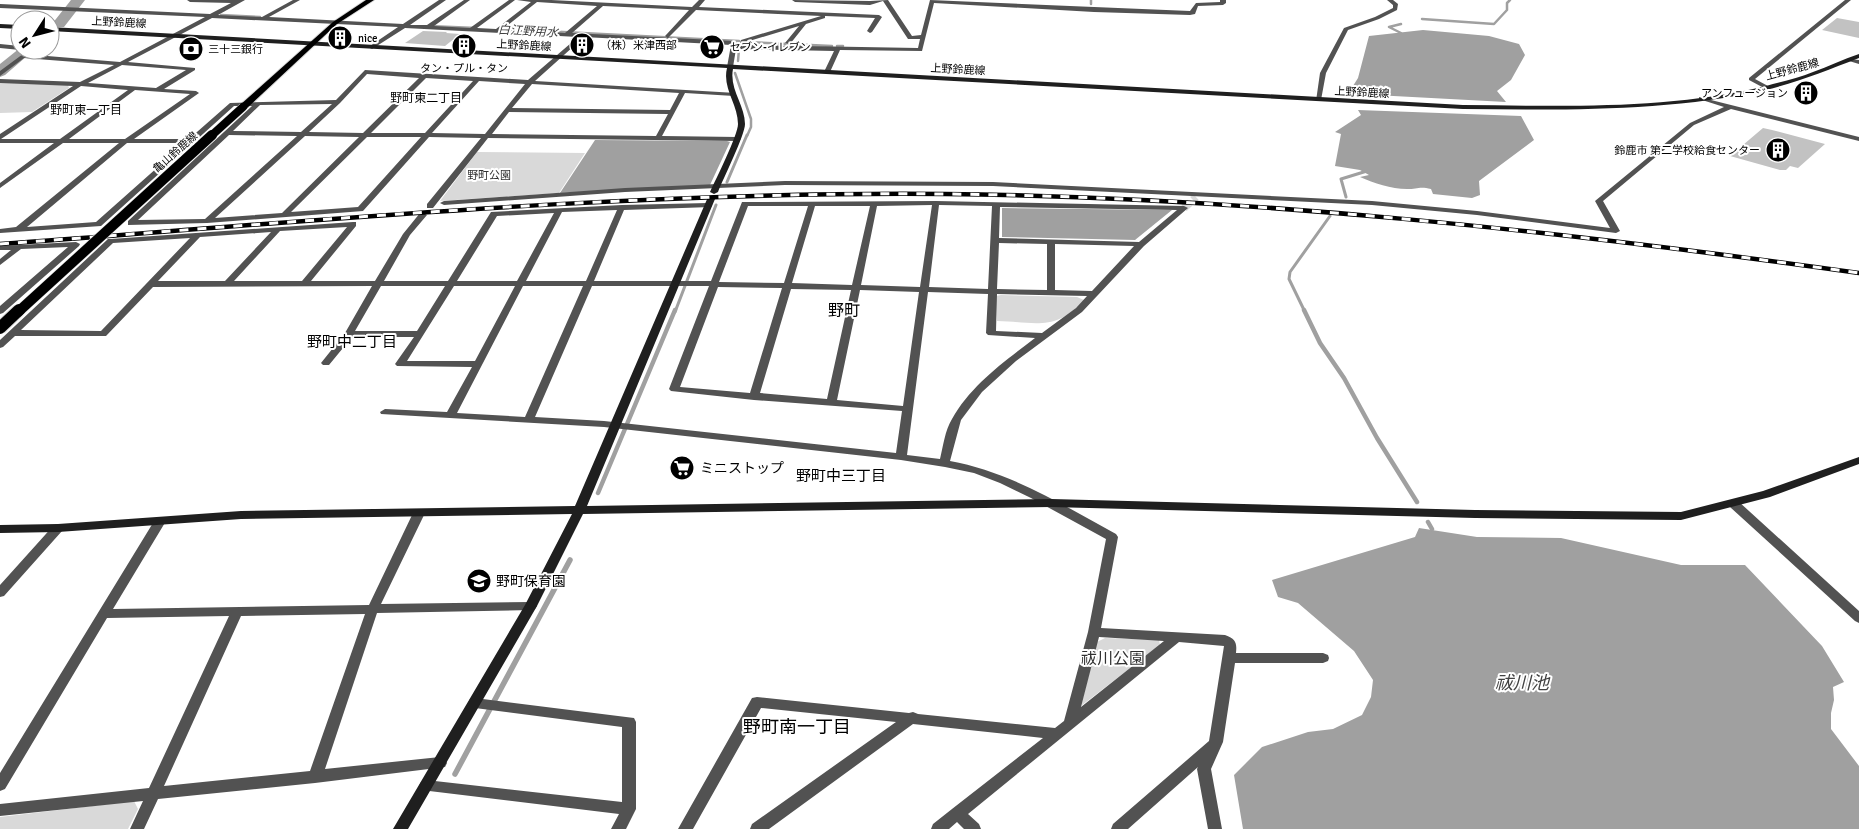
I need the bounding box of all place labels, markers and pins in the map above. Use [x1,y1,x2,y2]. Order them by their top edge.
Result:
building icon: nice [327,25,353,51]
place label: nice [358,32,378,45]
building icon: （株）米津西部 [569,32,595,58]
building icon: タン・プル・タン [451,33,477,59]
supermarket icon: セブン-イレブン [699,34,725,60]
bank icon: 三十三銀行 [178,36,204,62]
place label: （株）米津西部 [600,39,677,52]
place label: セブン-イレブン [730,41,811,54]
place label: 三十三銀行 [208,43,263,56]
place label: タン・プル・タン [420,62,508,75]
building icon: アンフュージョン [1793,80,1819,106]
place label: アンフュージョン [1701,87,1788,100]
building icon: 鈴鹿市 第二学校給食センター [1765,137,1791,163]
place label: 鈴鹿市 第二学校給食センター [1615,144,1760,157]
supermarket icon: ミニストップ [669,455,695,481]
place label: ミニストップ [700,460,784,477]
school or university icon: 野町保育園 [466,568,492,594]
place label: 野町保育園 [496,573,566,590]

